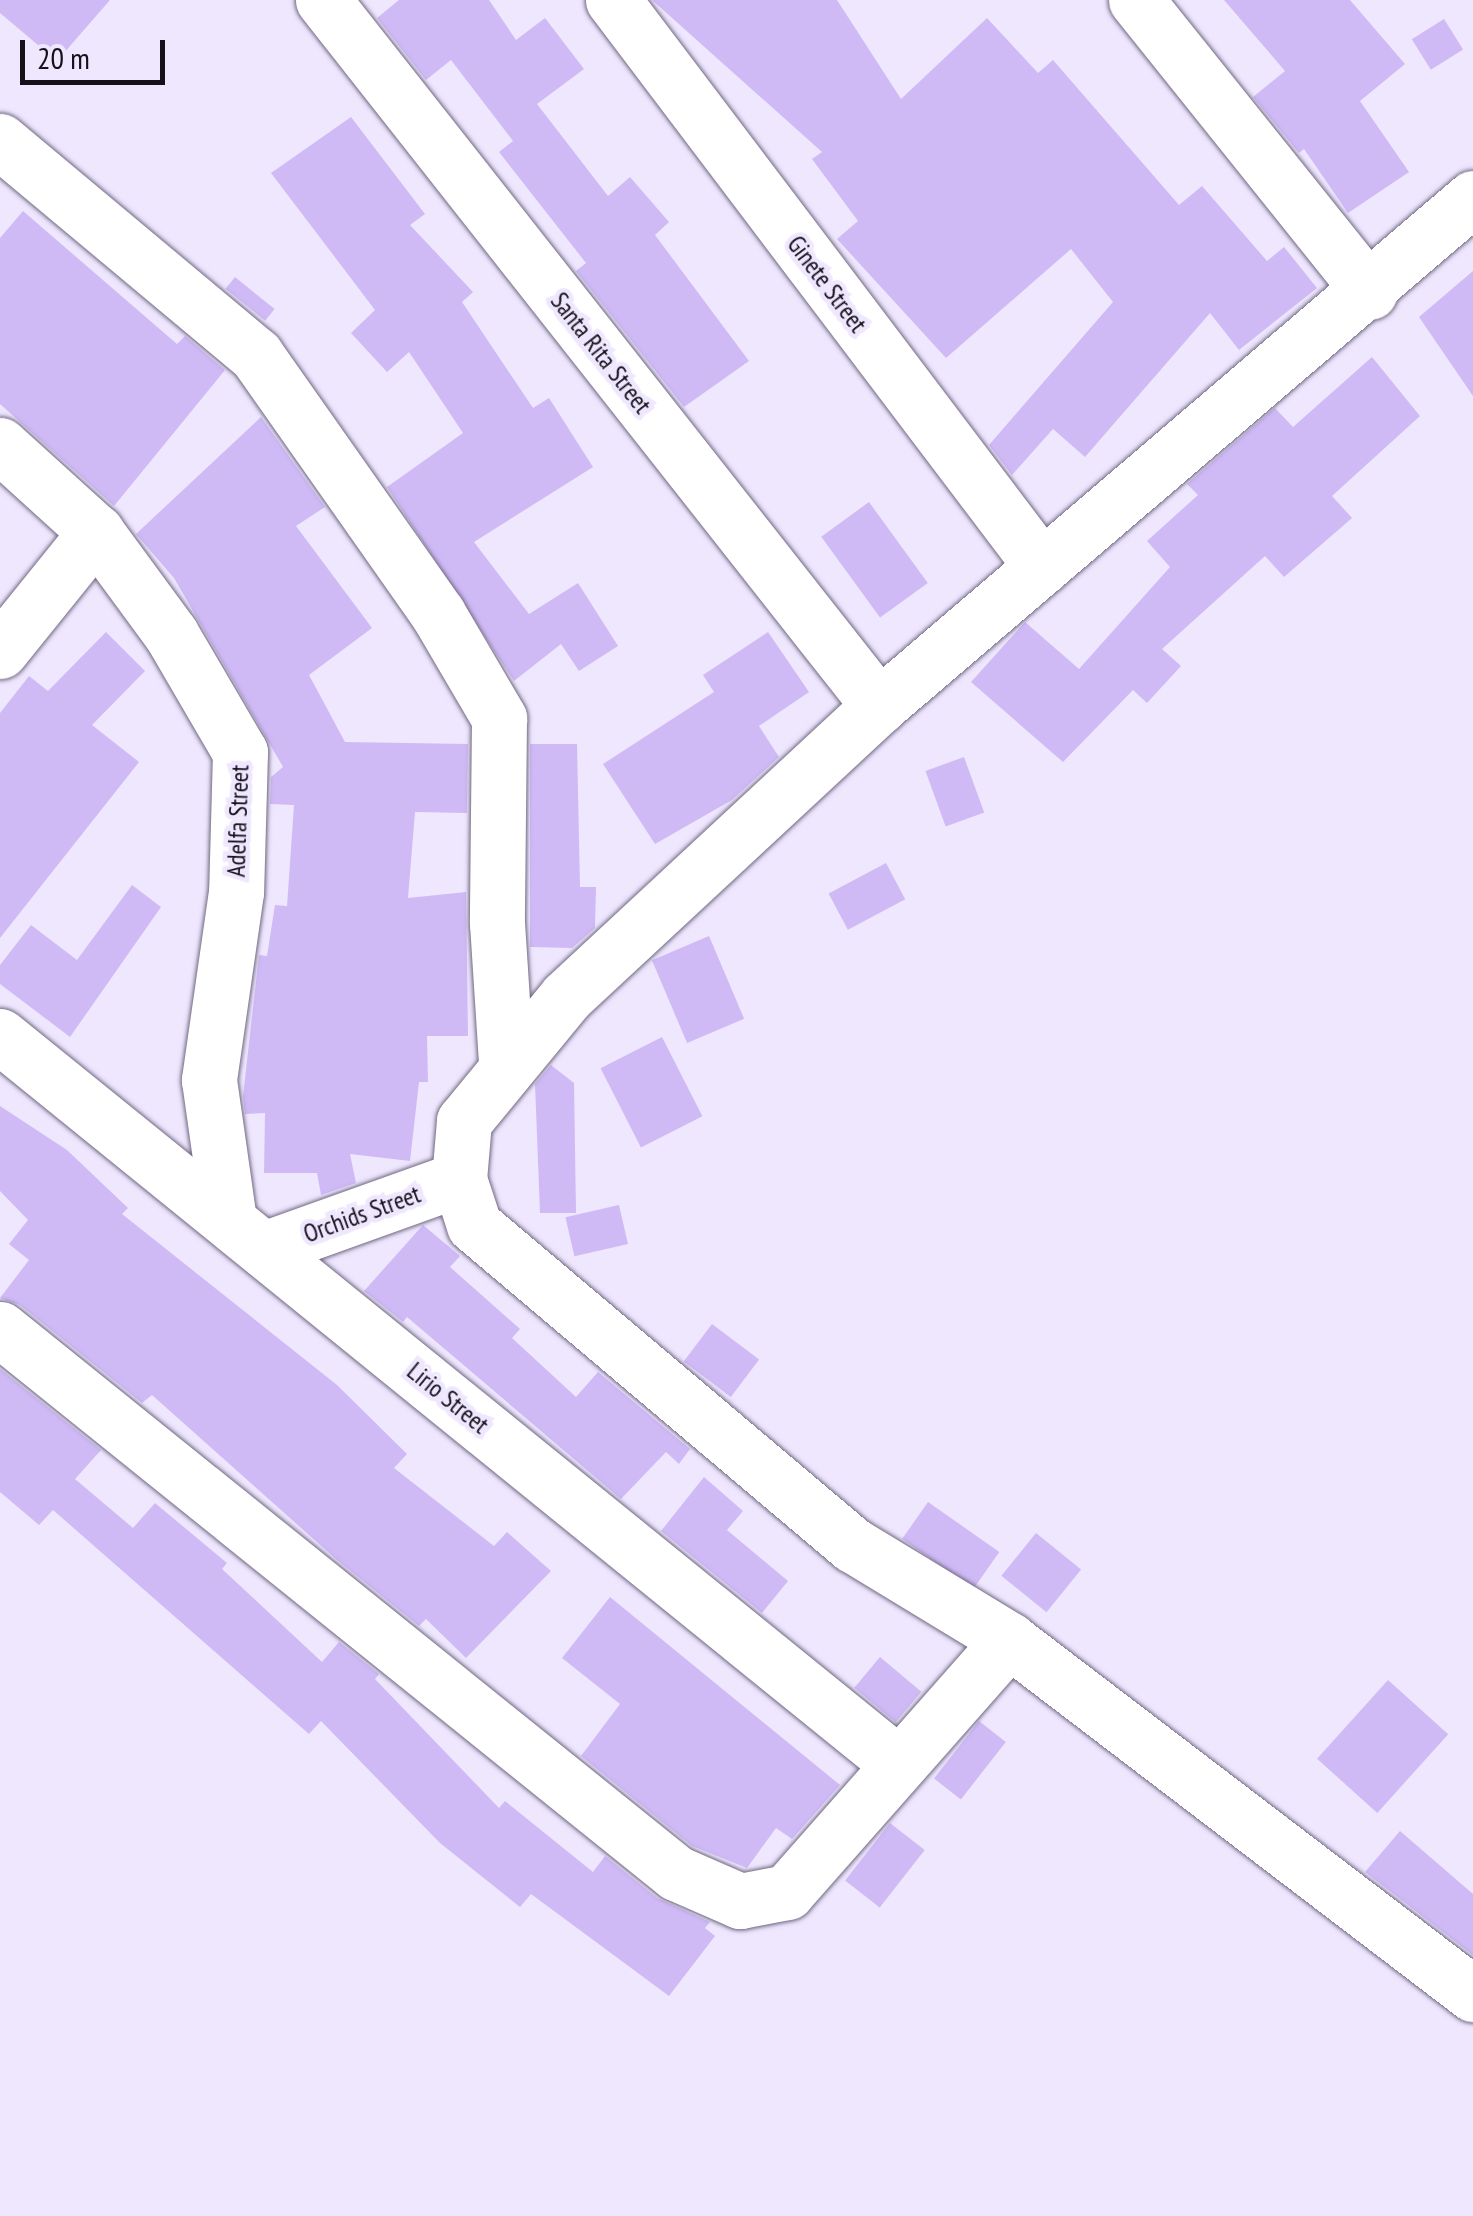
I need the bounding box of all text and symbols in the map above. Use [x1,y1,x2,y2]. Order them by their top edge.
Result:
scale bar [25,20,170,82]
text: 20 m [37,38,90,77]
street label: Ginete Street [781,230,873,338]
street label: Santa Rita Street [544,287,658,419]
street label: Adelfa Street [221,764,255,878]
street label: Orchids Street [299,1179,425,1249]
street label: Lirio Street [401,1356,495,1440]

